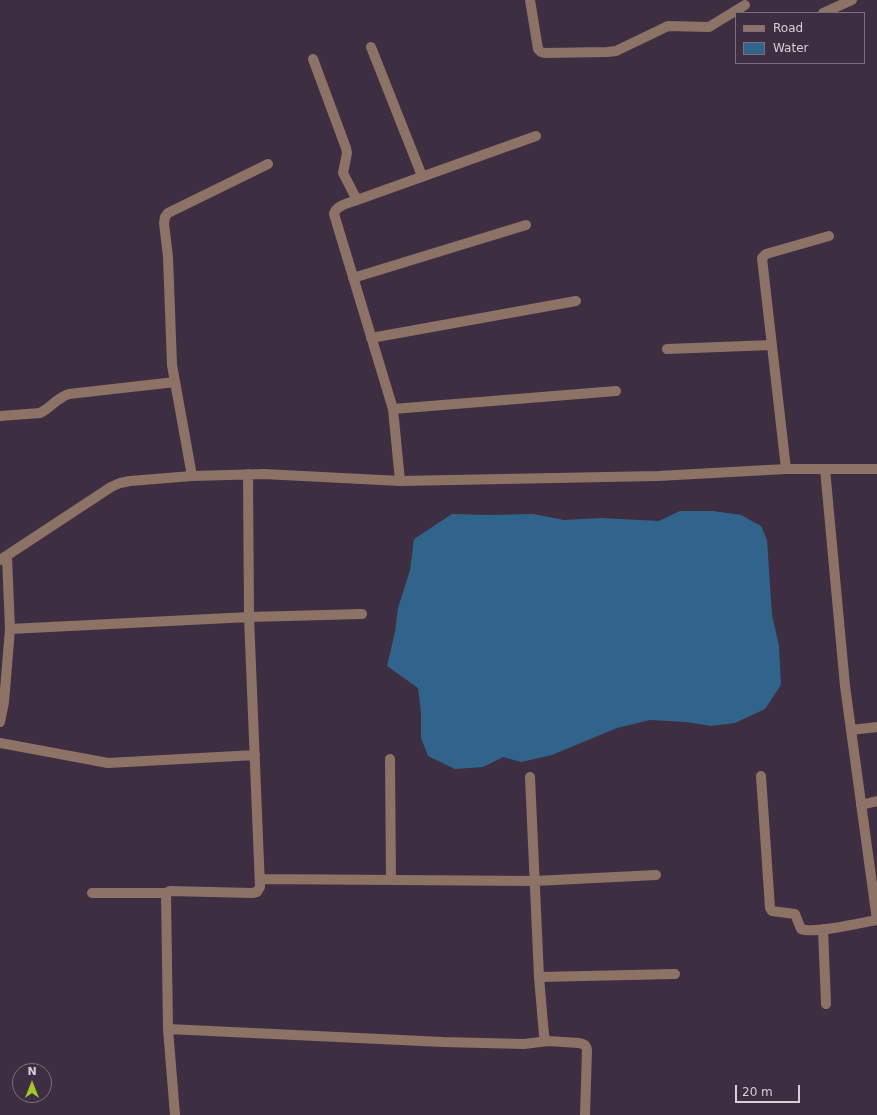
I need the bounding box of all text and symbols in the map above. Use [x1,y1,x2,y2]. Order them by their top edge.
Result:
legend [735,12,865,64]
text: Road [773,21,803,35]
text: Water [773,41,808,55]
north arrow [12,1063,52,1103]
text: N [27,1065,37,1078]
scale bar [737,1077,802,1103]
text: 20 m [742,1085,773,1099]

